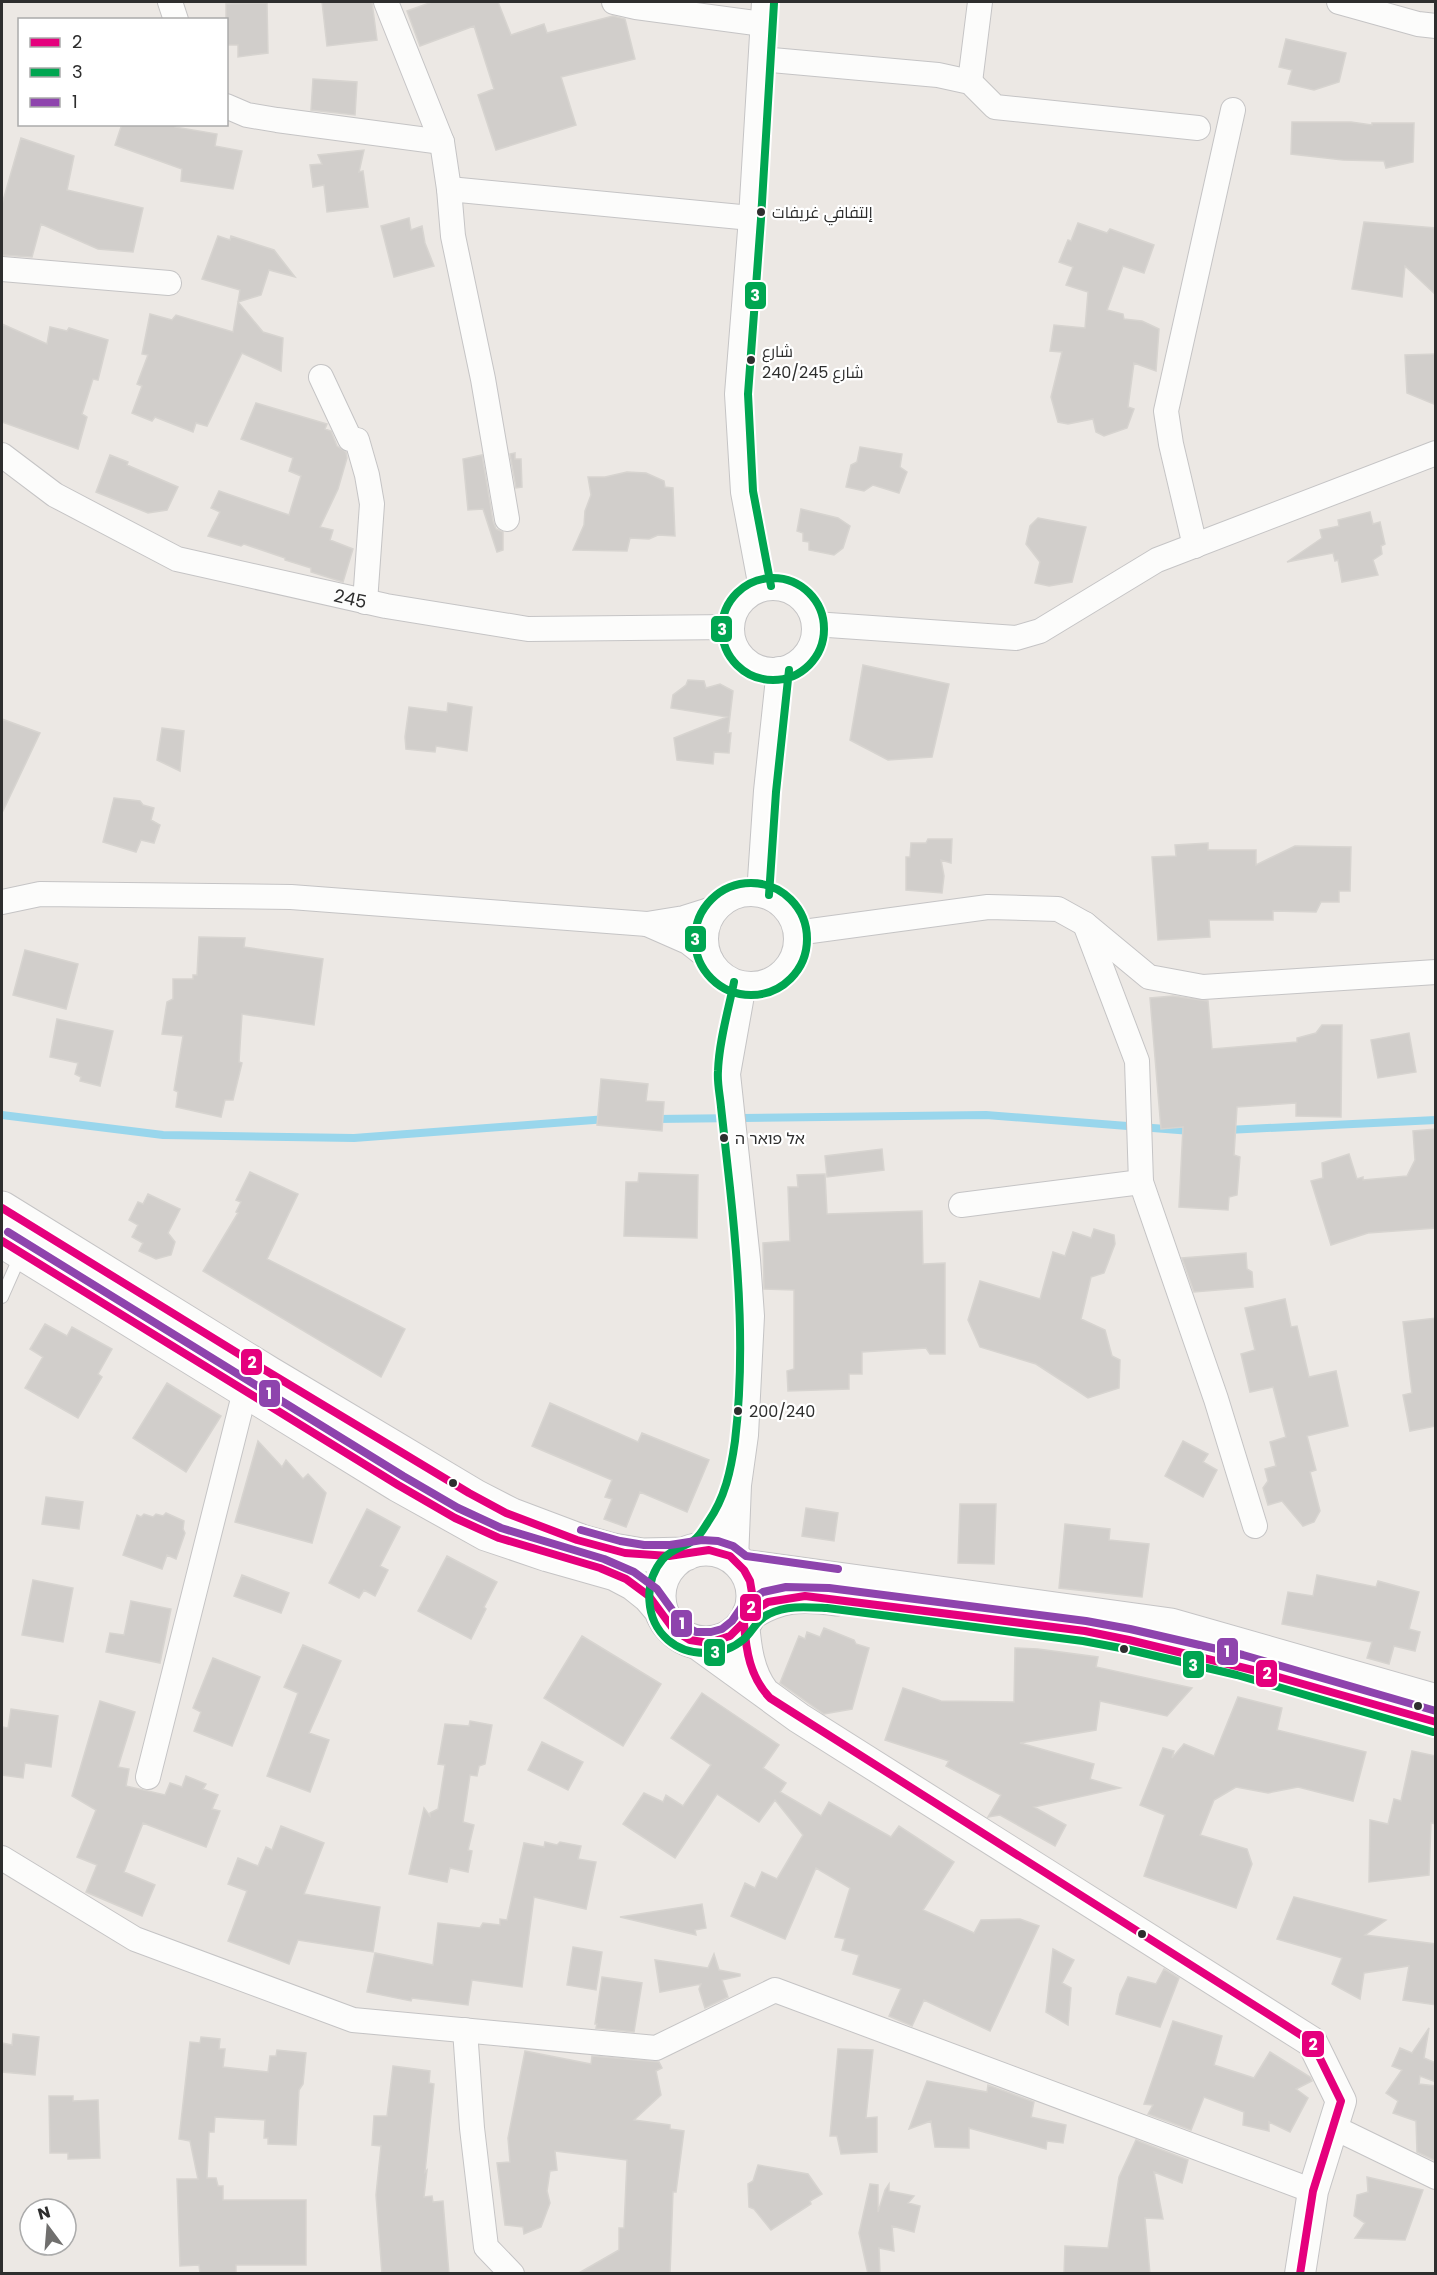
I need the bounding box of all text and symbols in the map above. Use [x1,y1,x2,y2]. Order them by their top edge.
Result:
legend [18,18,228,126]
text: 2 [72,29,82,54]
text: 3 [72,59,83,84]
text: 1 [72,89,78,114]
place label: إلتفافي غريفات [772,201,873,226]
marker: إلتفافي غريفات [755,206,767,218]
line badge: 3 [744,281,767,310]
text: 3 [750,284,760,307]
place label: شارع 240/شارع 245 [762,340,864,384]
marker: شارع 240/شارع 245 [745,354,757,366]
street label: 245 [332,582,369,614]
line badge: 3 [710,615,733,643]
text: 3 [717,618,727,641]
line badge: 3 [684,925,707,953]
text: 3 [690,928,700,951]
place label: אל פואר ה [735,1127,805,1150]
marker: אל פואר ה [718,1132,730,1144]
line badge: 2 [240,1348,263,1376]
text: 2 [247,1351,257,1374]
line badge: 1 [258,1379,281,1408]
text: 1 [266,1382,272,1405]
place label: 200/240 [749,1400,815,1423]
marker: 200/240 [732,1405,744,1417]
unlabelled marker [447,1477,459,1489]
line badge: 2 [739,1593,762,1622]
text: 2 [746,1596,756,1619]
line badge: 1 [670,1609,693,1638]
text: 1 [679,1612,685,1635]
line badge: 1 [1216,1637,1239,1666]
line badge: 3 [703,1638,726,1667]
text: 1 [1224,1640,1230,1663]
text: 3 [710,1641,720,1664]
unlabelled marker [1118,1643,1130,1655]
line badge: 3 [1182,1650,1205,1679]
text: 3 [1188,1654,1198,1677]
line badge: 2 [1255,1659,1278,1688]
text: 2 [1262,1662,1272,1685]
unlabelled marker [1412,1700,1424,1712]
unlabelled marker [1136,1928,1148,1940]
line badge: 2 [1301,2030,1325,2058]
text: 2 [1308,2033,1318,2056]
north arrow [18,2197,78,2257]
text: N [35,2200,53,2226]

